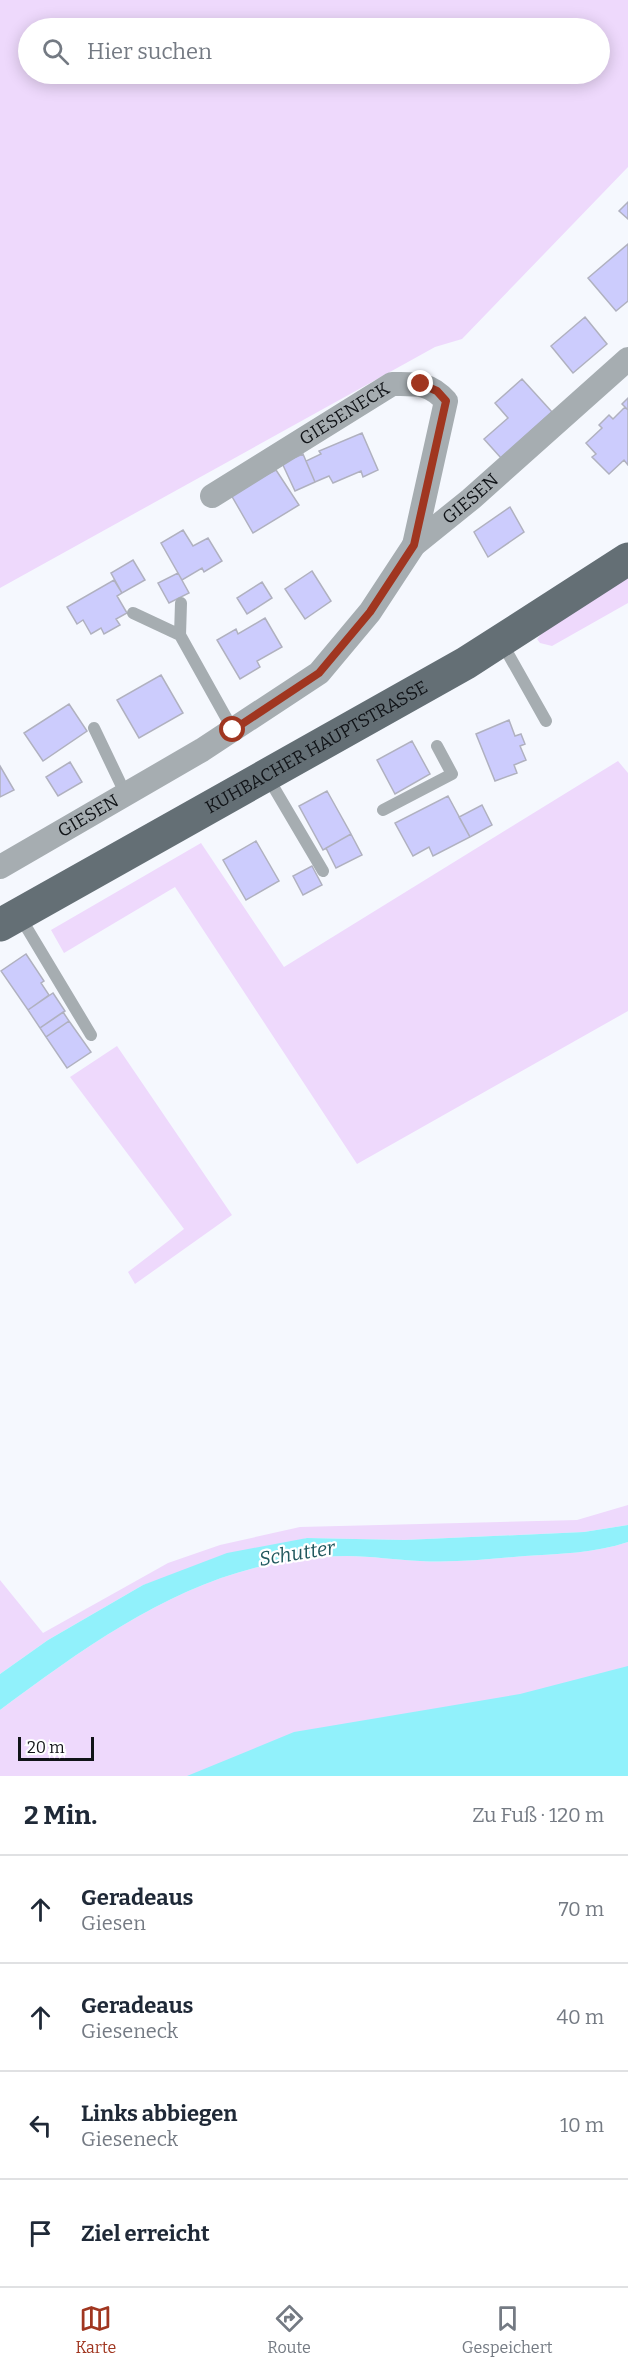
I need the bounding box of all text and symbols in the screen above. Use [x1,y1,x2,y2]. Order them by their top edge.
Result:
search box [18,18,610,84]
icon: search [39,35,72,68]
text: Hier suchen [87,38,212,65]
route end [407,370,433,396]
street label: GIESENECK [295,377,394,450]
street label: GIESEN [438,469,503,529]
street label: KUHBACHER HAUPTSTRASSE [201,676,431,818]
route start [219,716,245,742]
street label: GIESEN [54,790,123,842]
water label: Schutter [257,1535,338,1571]
scale bar [18,1734,94,1762]
text: 20 m [27,1738,64,1757]
text: 2 Min. [24,1800,97,1831]
text: Zu Fuß · 120 m [472,1803,604,1827]
text: Geradeaus [81,1884,193,1911]
icon: ahead [24,1893,57,1926]
text: 70 m [558,1897,604,1921]
text: Giesen [81,1911,146,1935]
text: Geradeaus [81,1992,193,2019]
icon: ahead [24,2001,57,2034]
text: 40 m [556,2005,604,2029]
text: Gieseneck [81,2019,178,2043]
text: Links abbiegen [81,2100,238,2127]
icon: left [24,2109,57,2142]
text: 10 m [560,2113,604,2137]
text: Gieseneck [81,2127,178,2151]
icon: arrive [24,2217,57,2250]
text: Ziel erreicht [81,2220,210,2247]
tab: Karte [75,2302,116,2357]
tab: Route [267,2302,311,2357]
tab: Gespeichert [462,2302,553,2357]

